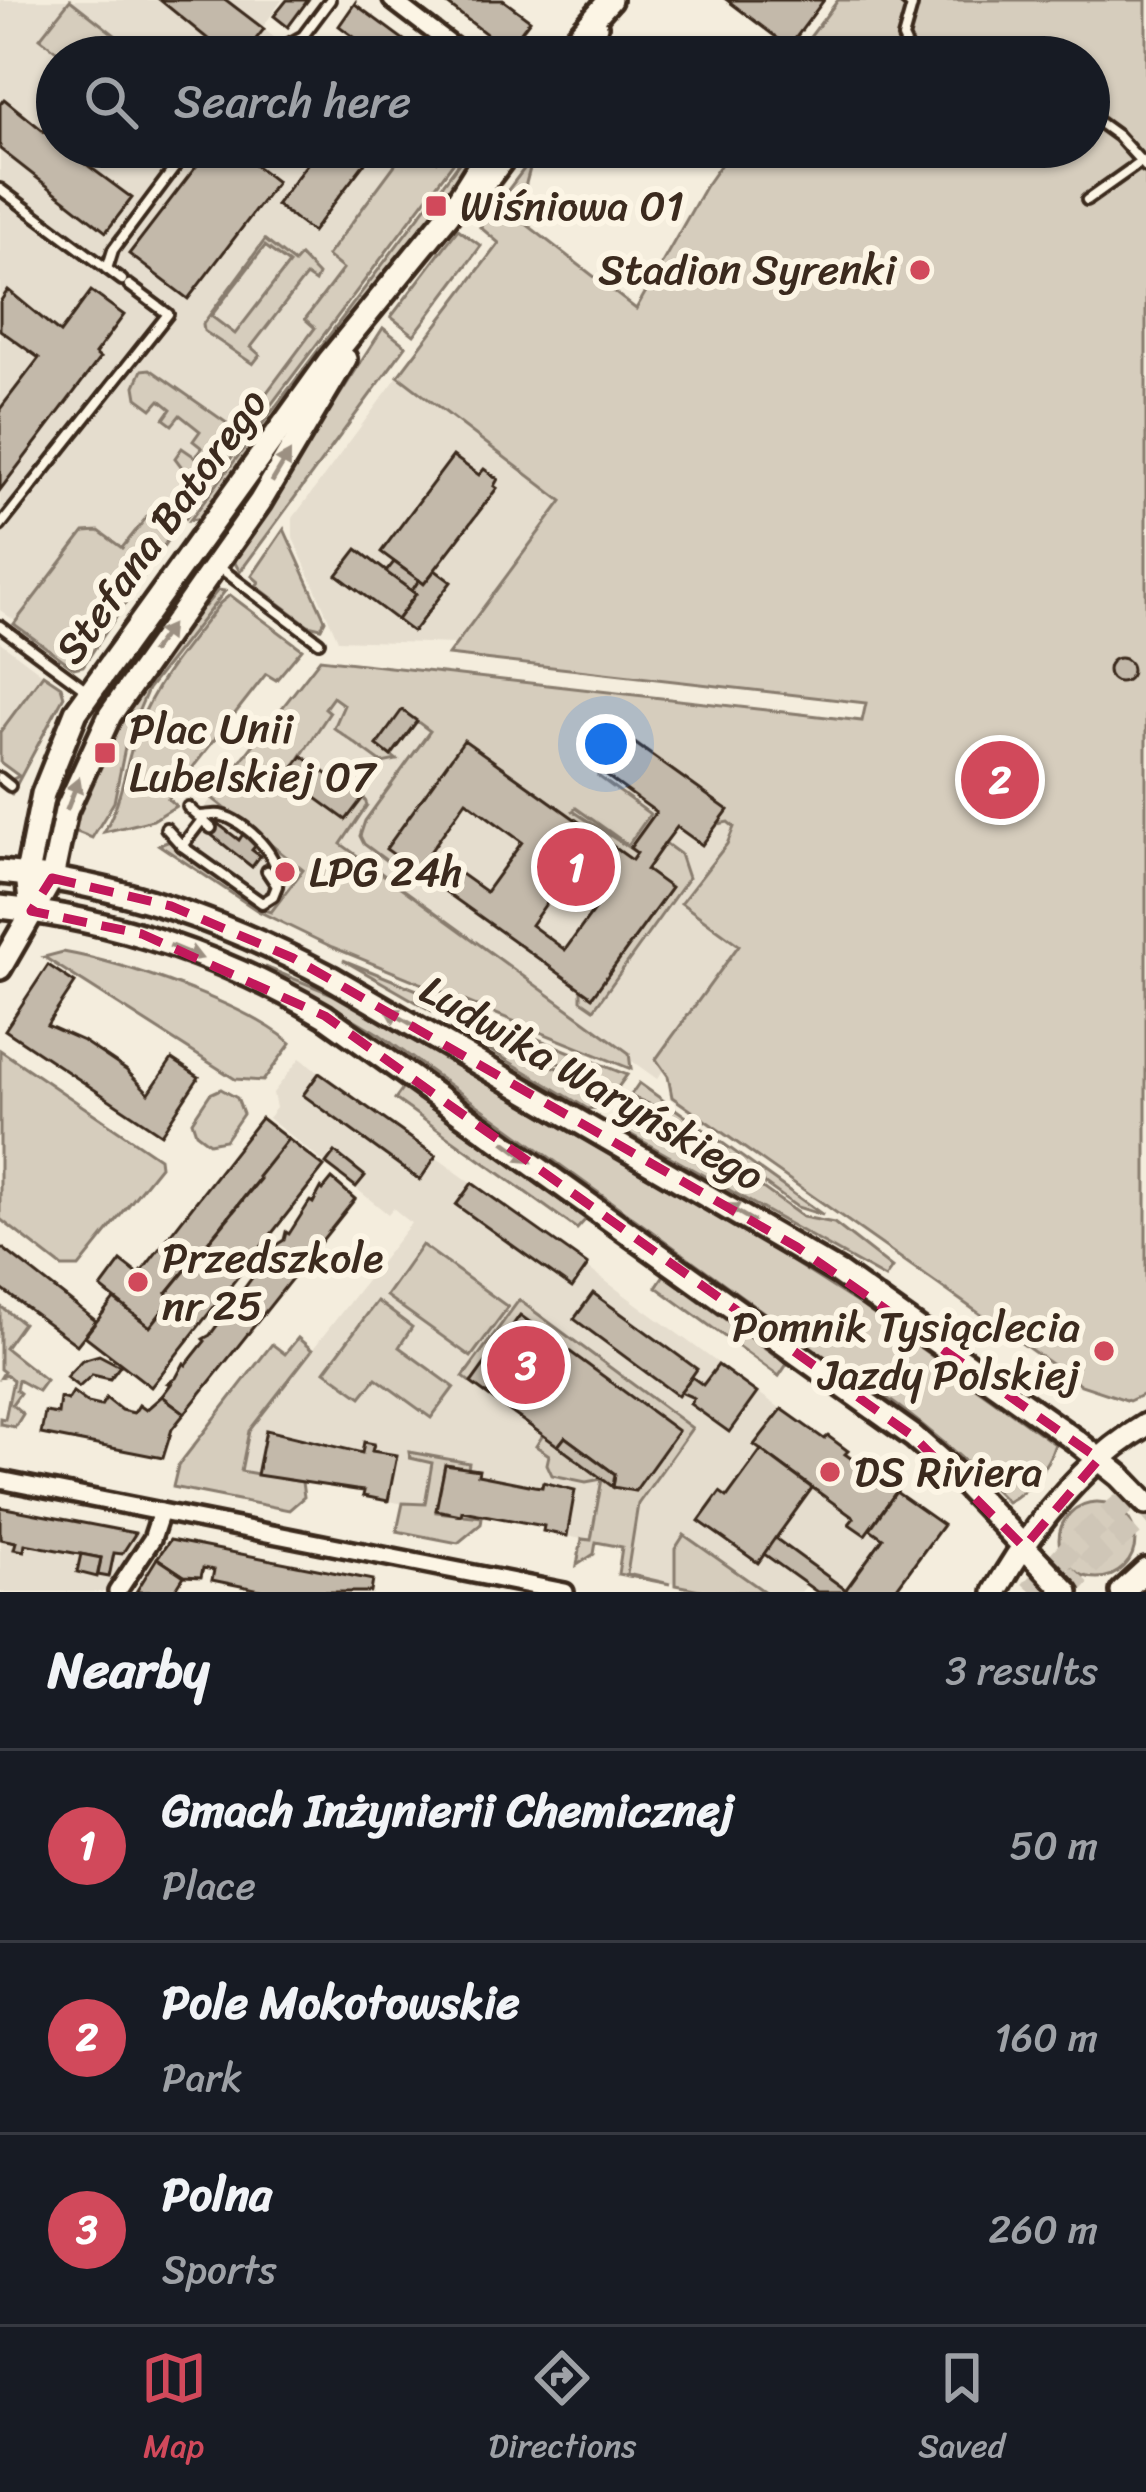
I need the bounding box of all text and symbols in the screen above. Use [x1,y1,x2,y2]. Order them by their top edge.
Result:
search box [36,36,1110,168]
text: Search here [174,62,411,142]
icon: search [78,69,144,135]
place label: Wiśniowa 01 [460,169,684,243]
marker: Wiśniowa 01 [423,193,449,219]
place label: Stadion Syrenki [598,233,897,307]
marker: Stadion Syrenki [907,257,933,283]
street label: Stefana Batorego [35,372,287,680]
one-way arrow [270,450,291,484]
one-way arrow [148,623,172,654]
place label: Plac Unii Lubelskiej 07 [129,692,378,814]
your location [576,714,636,774]
pin: 2 [961,735,1039,825]
marker: Plac Unii Lubelskiej 07 [92,740,118,766]
one-way arrow [65,775,83,811]
pin: 1 [537,822,615,912]
place label: LPG 24h [309,835,463,909]
marker: LPG 24h [272,859,298,885]
one-way arrow [168,943,204,962]
street label: Ludwika Waryńskiego [405,954,779,1212]
one-way arrow [384,1008,418,1029]
one-way arrow [502,1140,534,1164]
one-way arrow [722,1204,755,1225]
place label: Przedszkole nr 25 [162,1221,384,1343]
marker: Przedszkole nr 25 [125,1269,151,1295]
place label: Pomnik Tysiąclecia Jazdy Polskiej [732,1290,1080,1412]
pin: 3 [487,1320,565,1410]
marker: Pomnik Tysiąclecia Jazdy Polskiej [1091,1338,1117,1364]
place label: DS Riviera [854,1435,1043,1509]
marker: DS Riviera [817,1459,843,1485]
text: Nearby [48,1625,209,1715]
text: 3 results [945,1636,1098,1705]
text: Gmach Inżynierii Chemicznej [162,1771,735,1851]
text: 1 [79,1811,95,1880]
text: 50 m [1009,1811,1098,1880]
text: Place [162,1851,256,1920]
text: Pole Mokotowskie [162,1963,520,2043]
text: 2 [76,2003,98,2072]
text: 160 m [994,2003,1098,2072]
text: Park [162,2043,242,2112]
text: Polna [162,2155,272,2235]
text: 3 [76,2195,98,2264]
text: 260 m [989,2195,1098,2264]
text: Sports [162,2235,277,2304]
tab: Map [141,2345,207,2475]
tab: Directions [489,2345,636,2475]
tab: Saved [918,2345,1005,2475]

